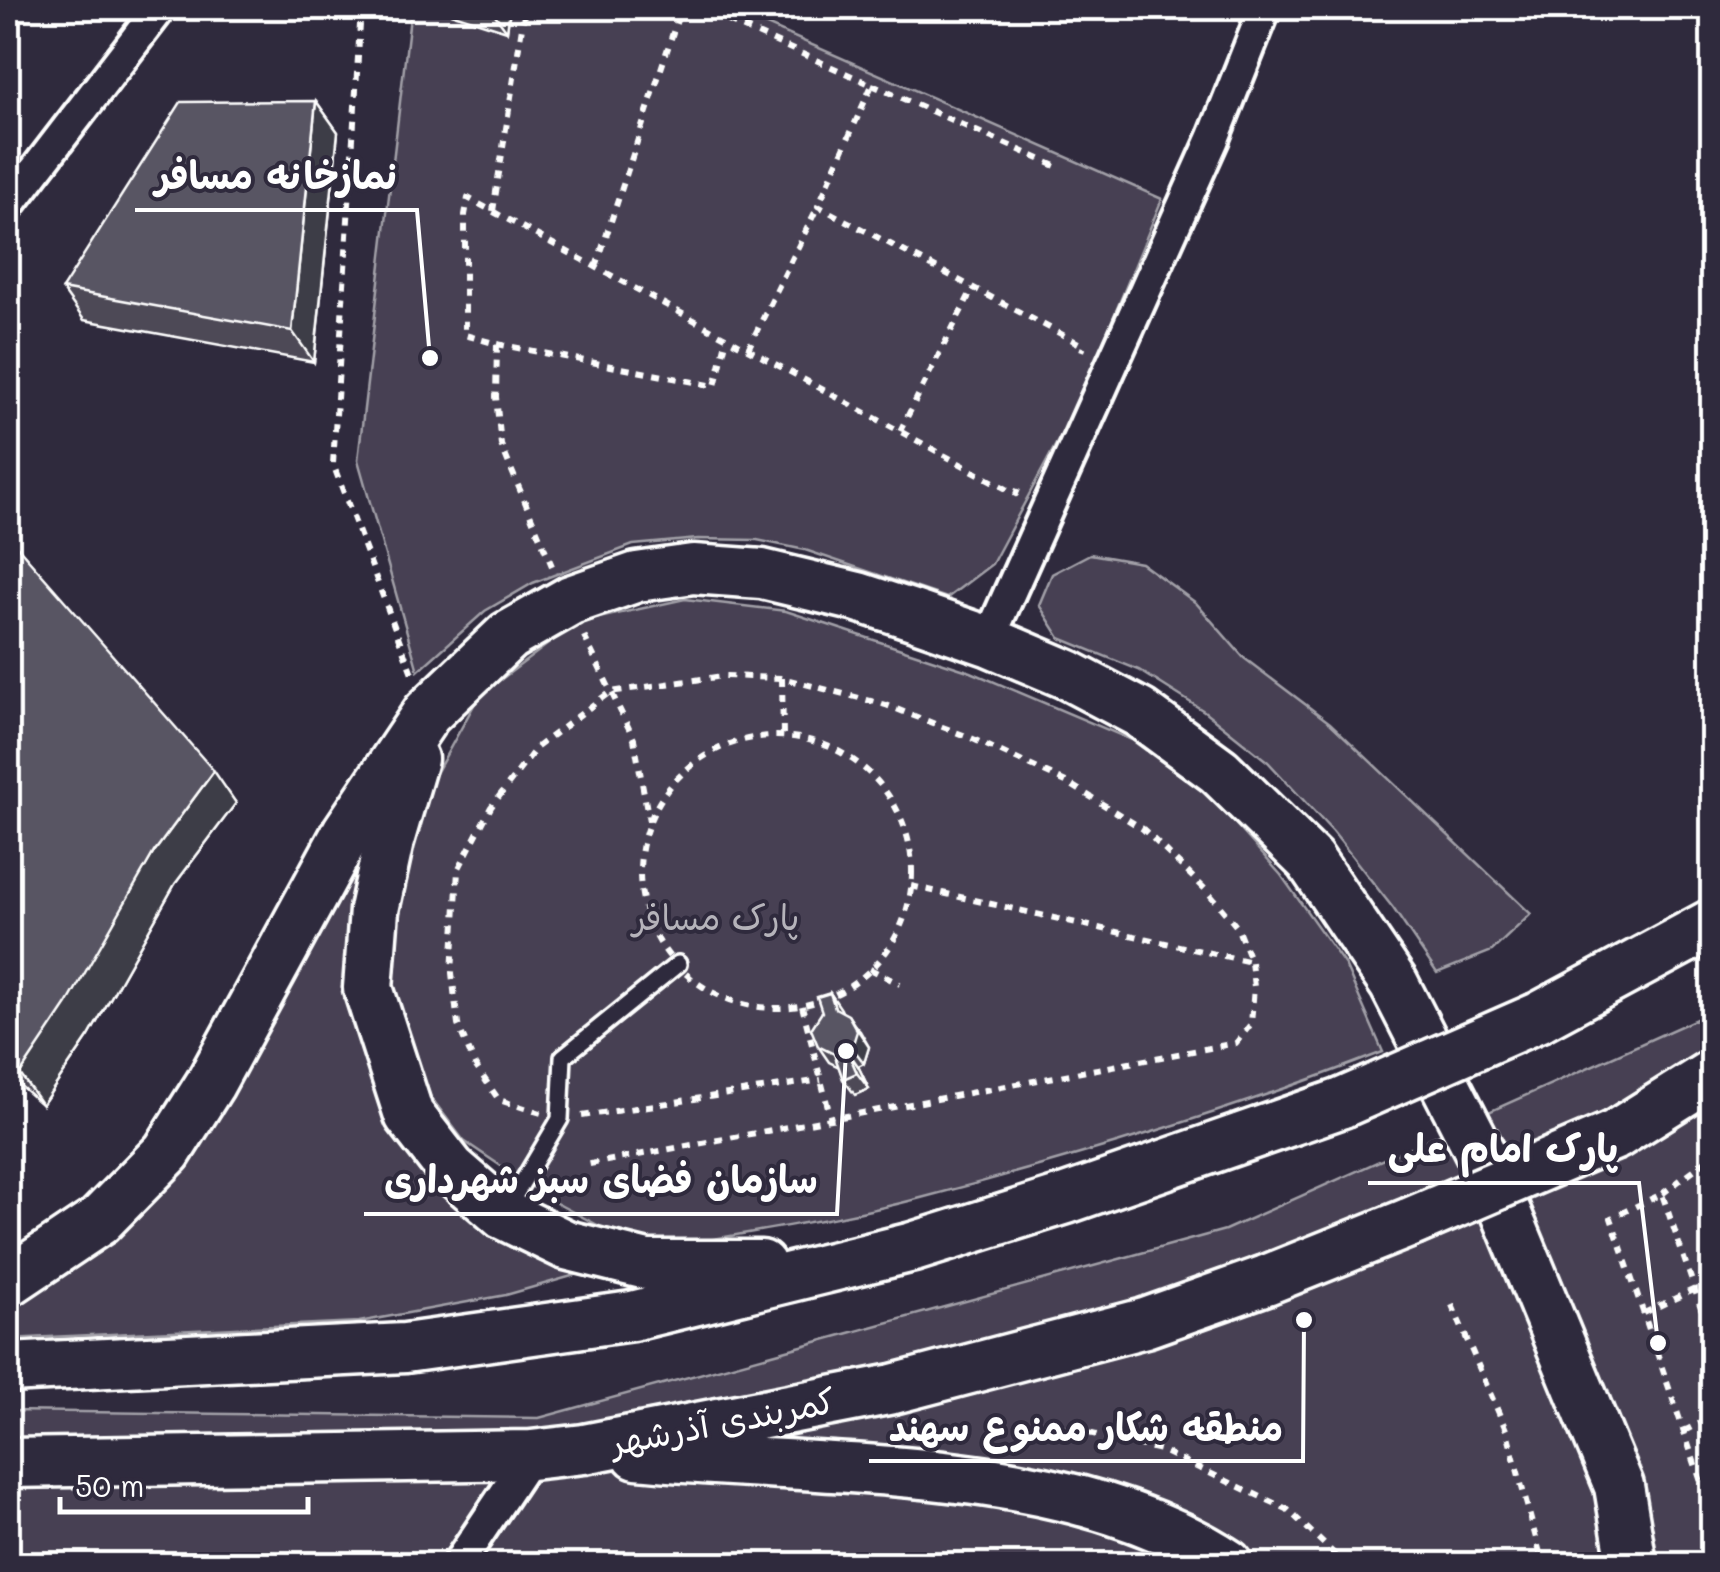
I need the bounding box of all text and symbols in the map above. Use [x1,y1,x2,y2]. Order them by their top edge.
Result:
callout: نمازخانه مسافر [135,142,417,210]
text: نمازخانه مسافر [151,149,397,199]
park label: پارک مسافر [630,893,799,940]
callout: پارک امام علی [1368,1115,1639,1183]
text: پارک امام علی [1388,1122,1618,1178]
callout: سازمان فضای سبز شهرداری [364,1146,837,1214]
text: سازمان فضای سبز شهرداری [384,1153,818,1204]
street label: کمربندی آذرشهر [604,1376,839,1465]
callout: منطقه شکار ممنوع سهند [869,1393,1303,1461]
text: منطقه شکار ممنوع سهند [889,1401,1283,1454]
scale bar [60,1452,308,1514]
text: 50 m [75,1465,145,1505]

